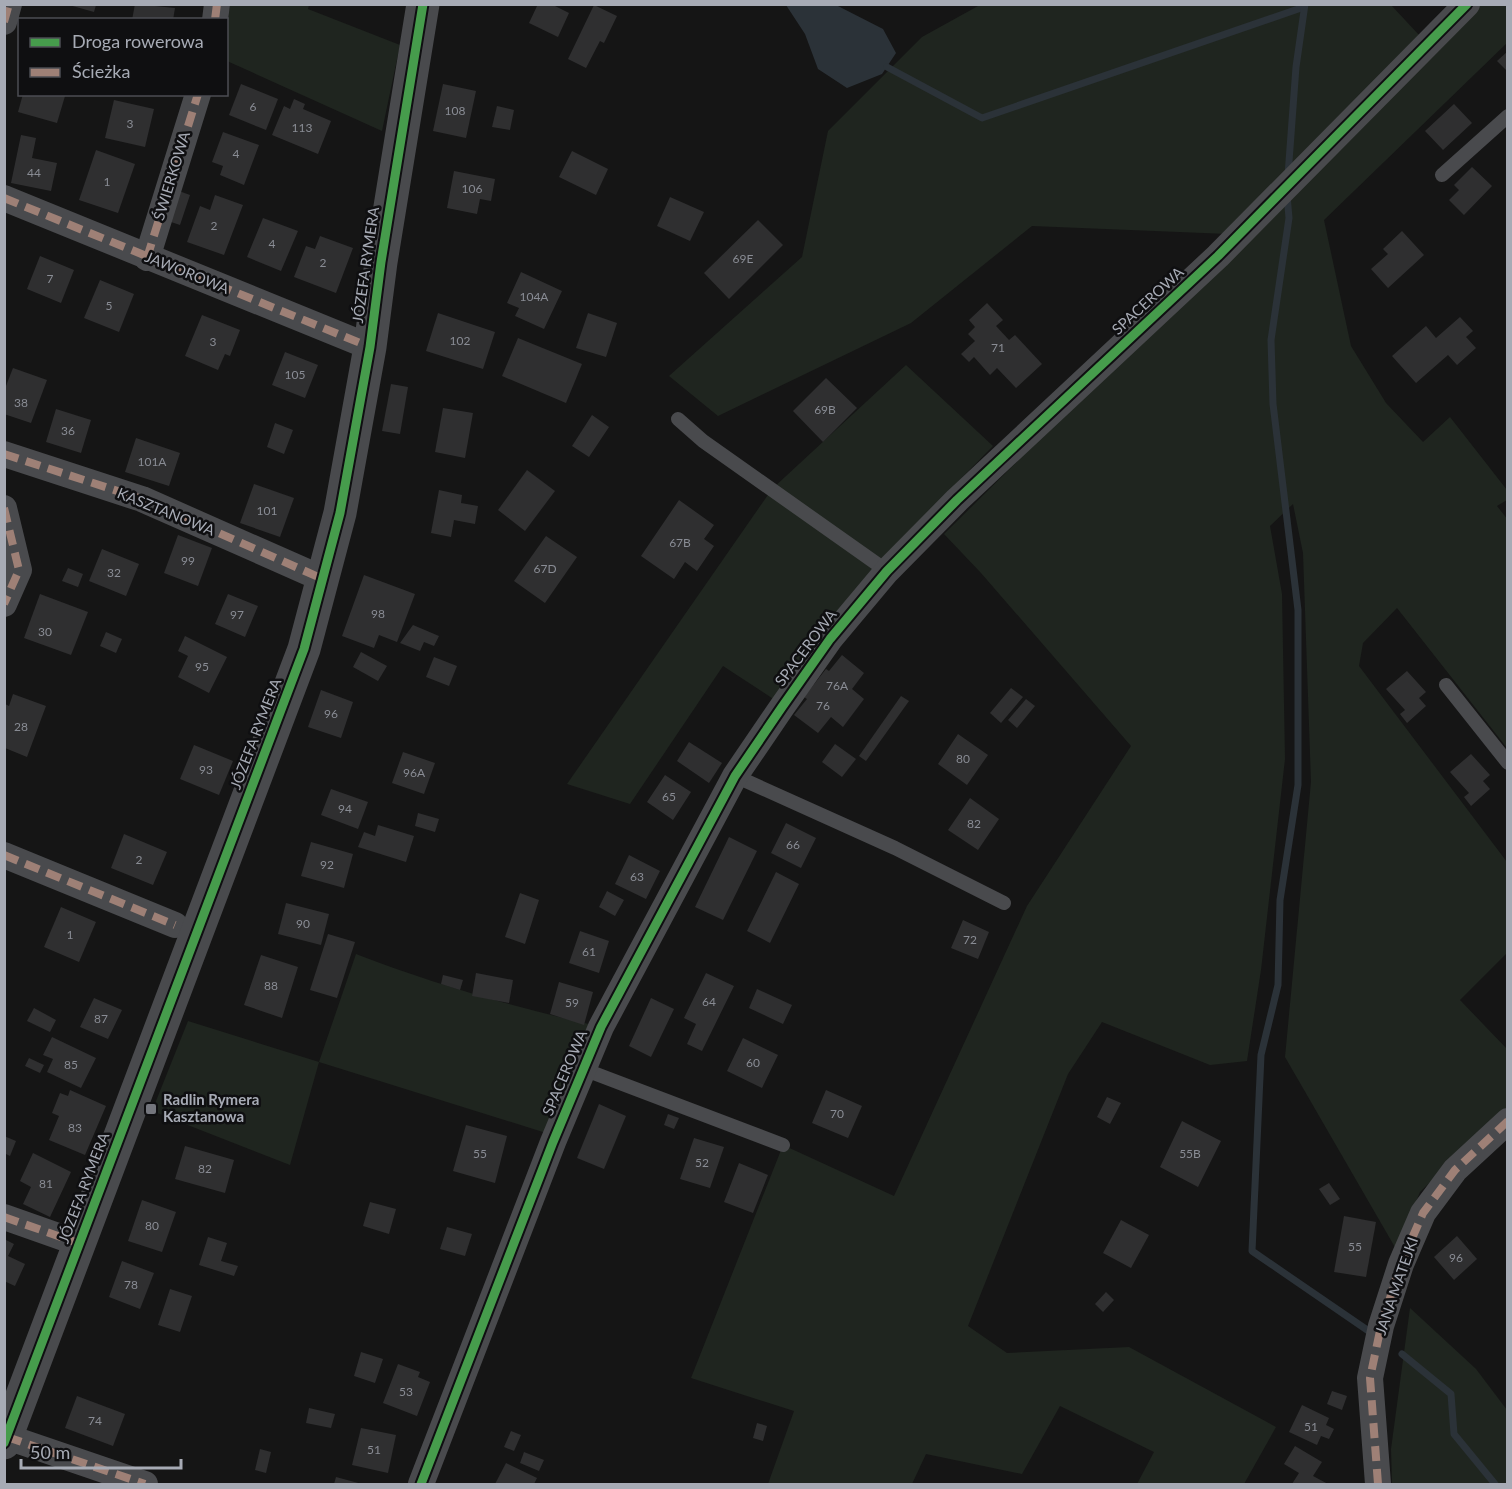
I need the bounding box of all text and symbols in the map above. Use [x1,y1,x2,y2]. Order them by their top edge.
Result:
legend [18,18,228,96]
text: Droga rowerowa [72,30,204,52]
text: Ścieżka [72,60,130,82]
house number: 6 [250,99,257,114]
house number: 108 [445,103,465,118]
house number: 3 [127,116,134,131]
house number: 113 [292,120,312,135]
street label: ŚWIERKOWA [149,128,193,222]
house number: 4 [233,146,240,161]
house number: 44 [27,165,41,180]
house number: 1 [104,174,111,189]
house number: 106 [462,181,482,196]
street label: JÓZEFA RYMERA [348,205,382,324]
house number: 2 [211,218,218,233]
house number: 4 [269,236,276,251]
street label: JAWOROWA [143,247,233,297]
house number: 69E [733,251,753,266]
house number: 2 [320,255,327,270]
street label: SPACEROWA [1108,262,1187,338]
house number: 7 [47,271,54,286]
house number: 104A [519,289,549,304]
house number: 5 [106,298,113,313]
house number: 102 [450,333,470,348]
house number: 3 [210,334,217,349]
house number: 71 [991,340,1005,355]
house number: 105 [285,367,305,382]
house number: 38 [14,395,28,410]
house number: 69B [814,402,836,417]
house number: 36 [61,423,75,438]
house number: 101A [137,454,167,469]
street label: KASZTANOWA [115,483,219,539]
house number: 101 [257,503,277,518]
house number: 67B [669,535,691,550]
house number: 99 [181,553,195,568]
house number: 67D [533,561,557,576]
house number: 32 [107,565,121,580]
street label: SPACEROWA [771,605,840,689]
house number: 98 [371,606,385,621]
house number: 97 [230,607,244,622]
house number: 30 [38,624,52,639]
house number: 95 [195,659,209,674]
street label: JÓZEFA RYMERA [226,675,285,792]
house number: 76A [826,678,849,693]
house number: 76 [816,698,830,713]
house number: 96 [324,706,338,721]
house number: 28 [14,719,28,734]
house number: 80 [956,751,970,766]
house number: 93 [199,762,213,777]
house number: 96A [403,765,426,780]
house number: 65 [662,789,676,804]
house number: 94 [338,801,352,816]
house number: 82 [967,816,981,831]
house number: 66 [786,837,800,852]
house number: 2 [136,852,143,867]
house number: 92 [320,857,334,872]
house number: 63 [630,869,644,884]
house number: 90 [296,916,310,931]
house number: 1 [67,927,74,942]
house number: 72 [963,932,977,947]
house number: 61 [582,944,596,959]
house number: 88 [264,978,278,993]
house number: 64 [702,994,716,1009]
house number: 59 [565,995,579,1010]
house number: 87 [94,1011,108,1026]
street label: SPACEROWA [538,1026,590,1118]
house number: 60 [746,1055,760,1070]
house number: 85 [64,1057,78,1072]
place label: Radlin Rymera Kasztanowa [163,1090,259,1125]
marker: Radlin Rymera Kasztanowa [144,1102,158,1116]
house number: 70 [830,1106,844,1121]
house number: 83 [68,1120,82,1135]
street label: JÓZEFA RYMERA [54,1129,113,1246]
house number: 55 [473,1146,487,1161]
house number: 55B [1179,1146,1201,1161]
house number: 52 [695,1155,709,1170]
house number: 82 [198,1161,212,1176]
house number: 81 [39,1176,53,1191]
house number: 80 [145,1218,159,1233]
street label: JANA MATEJKI [1371,1234,1421,1337]
house number: 55 [1348,1239,1362,1254]
house number: 96 [1449,1250,1463,1265]
house number: 78 [124,1277,138,1292]
house number: 53 [399,1384,413,1399]
house number: 74 [88,1413,102,1428]
house number: 51 [1304,1419,1318,1434]
scale bar [21,1432,182,1470]
text: 50 m [30,1441,70,1463]
house number: 51 [367,1442,381,1457]

